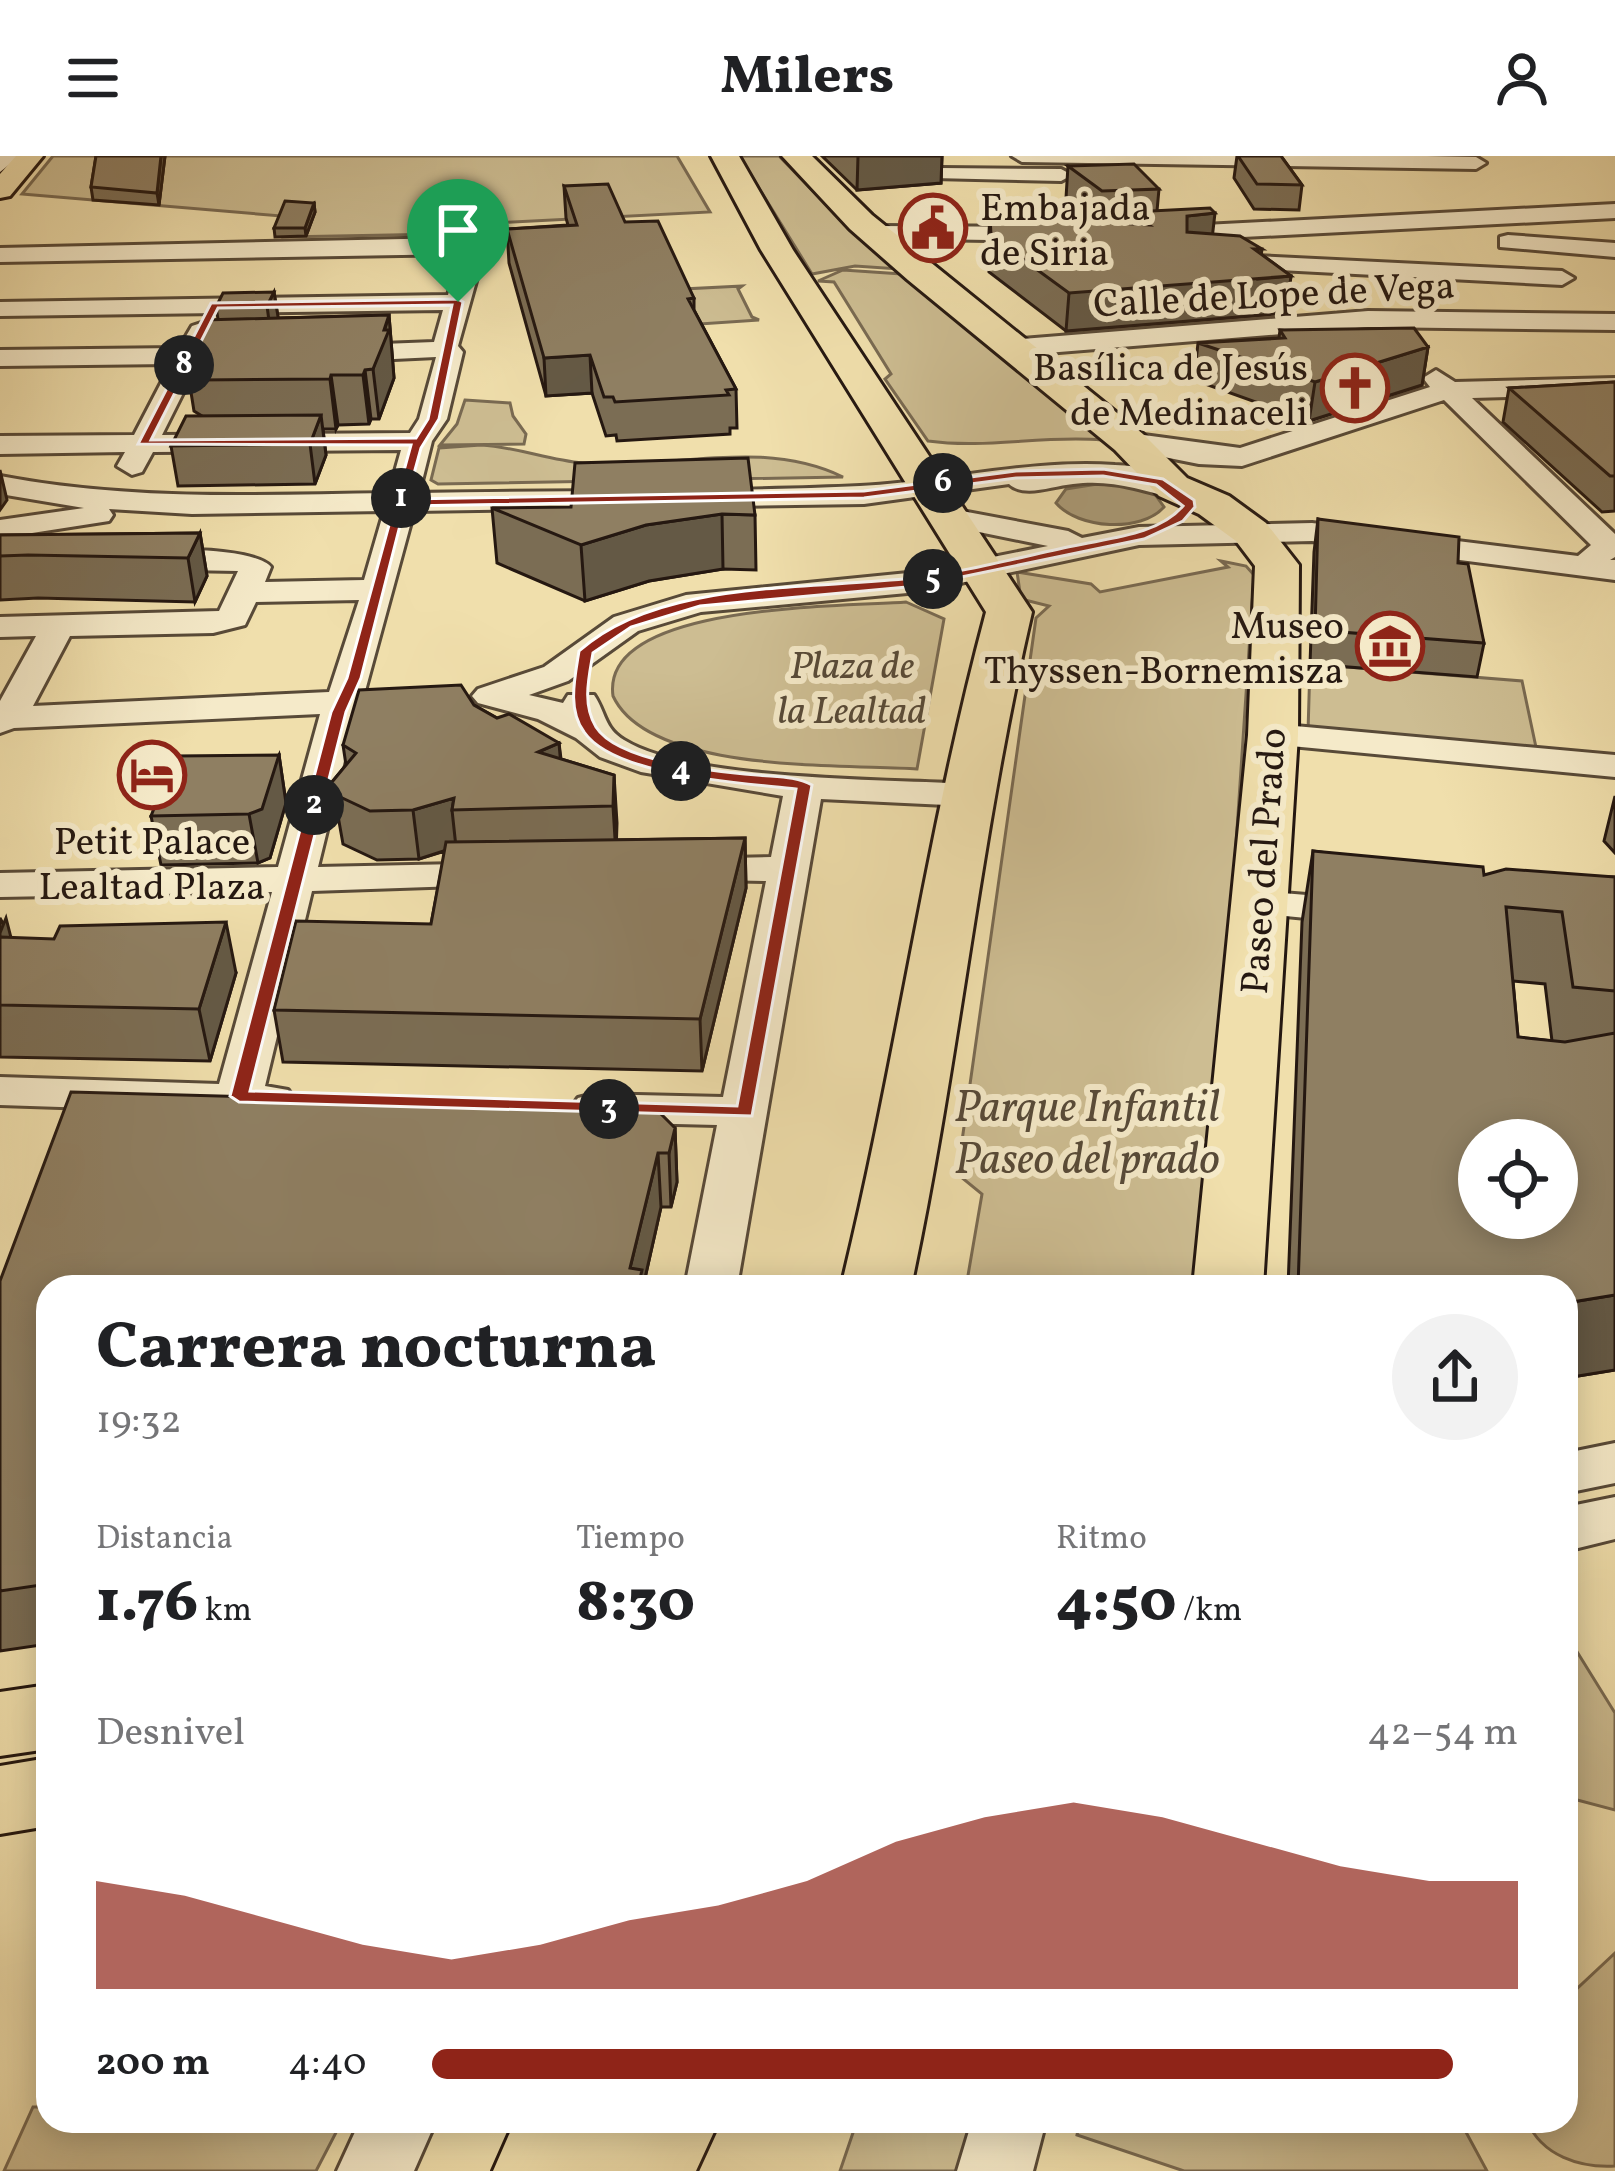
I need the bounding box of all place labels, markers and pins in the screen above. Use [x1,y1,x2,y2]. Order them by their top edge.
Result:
pin [407,179,509,302]
place label: Embajada de Siria [980,183,1151,282]
public building icon: Embajada de Siria [898,193,968,263]
pin: 8 [154,335,214,395]
place label: Basílica de Jesús de Medinaceli [1033,343,1308,442]
church icon: Basílica de Jesús de Medinaceli [1320,353,1390,423]
pin: 6 [913,453,973,513]
pin: 1 [371,468,431,528]
pin: 5 [903,549,963,609]
place label: Museo Thyssen-Bornemisza [984,601,1344,700]
museum icon: Museo Thyssen-Bornemisza [1355,611,1425,681]
hotel icon: Petit Palace Lealtad Plaza [117,740,187,810]
pin: 4 [651,741,711,801]
pin: 2 [284,775,344,835]
place label: Petit Palace Lealtad Plaza [38,817,266,916]
pin: 3 [579,1079,639,1139]

